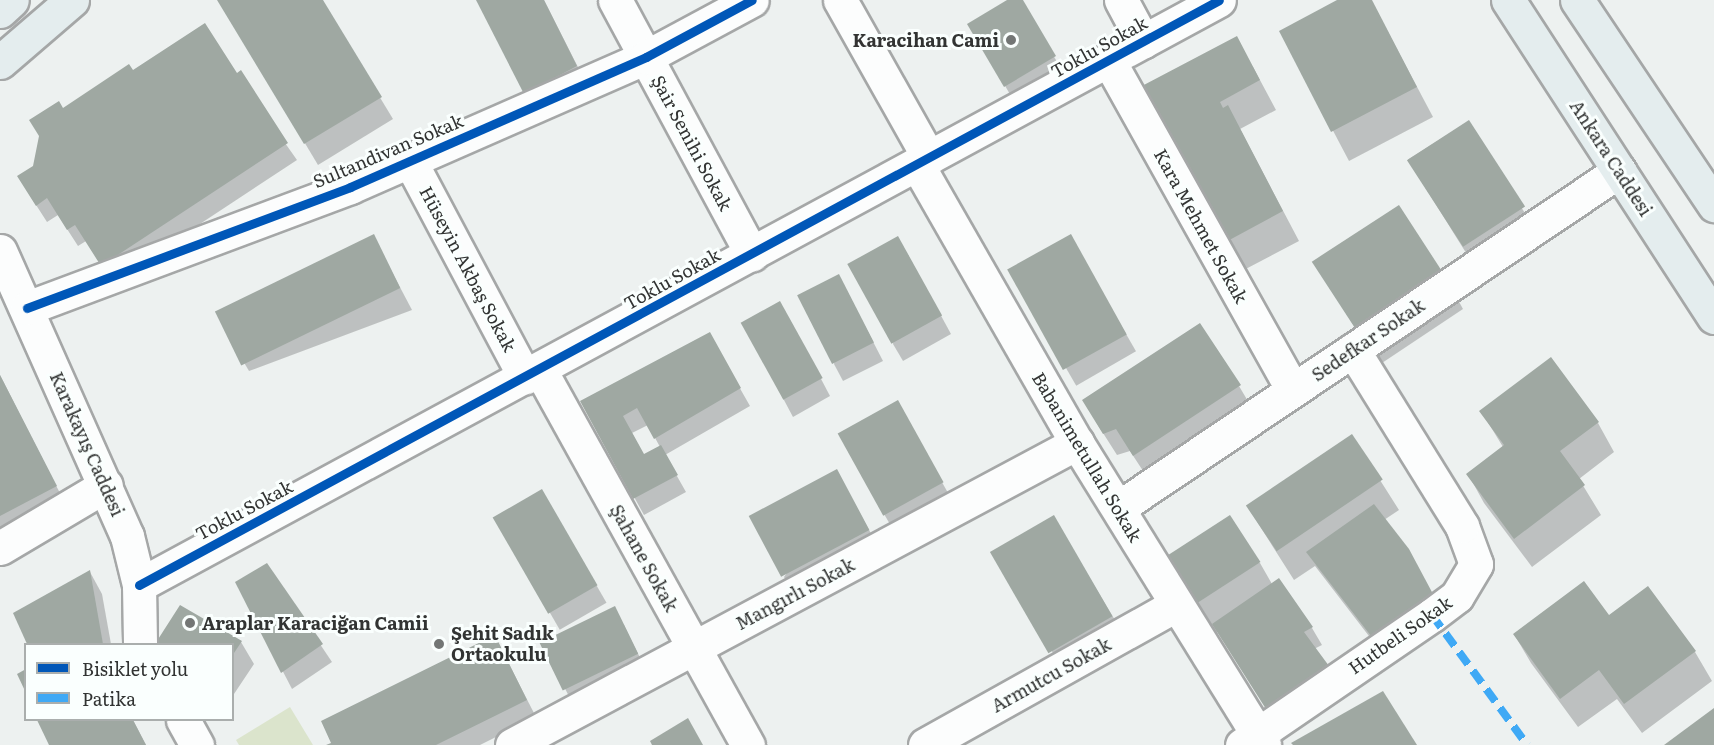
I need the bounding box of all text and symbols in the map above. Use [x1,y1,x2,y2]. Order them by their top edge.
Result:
street label: Toklu Sokak [1047,12,1151,82]
place label: Karacihan Cami [852,29,999,51]
marker: Karacihan Cami [1004,33,1018,47]
street label: Şair Senihi Sokak [647,72,737,214]
street label: Ankara Caddesi [1565,96,1657,220]
street label: Sultandivan Sokak [310,110,466,192]
street label: Kara Mehmet Sokak [1150,145,1252,307]
street label: Hüseyin Akbaş Sokak [415,183,521,355]
street label: Toklu Sokak [620,244,724,314]
street label: Sedefkar Sokak [1307,294,1429,386]
street label: Karakayış Caddesi [45,368,129,520]
street label: Babanimetullah Sokak [1028,368,1146,546]
street label: Toklu Sokak [192,475,296,545]
street label: Şahane Sokak [606,501,682,615]
street label: Mangırlı Sokak [732,554,858,634]
street label: Hutbeli Sokak [1344,591,1456,679]
place label: Araplar Karaciğan Camii [202,612,428,634]
marker: Araplar Karaciğan Camii [183,616,197,630]
place label: Şehit Sadık Ortaokulu [451,623,554,666]
street label: Armutcu Sokak [988,633,1114,717]
marker: Şehit Sadık Ortaokulu [432,637,446,651]
legend [24,643,234,721]
text: Bisiklet yolu [82,655,188,682]
text: Patika [82,685,136,712]

